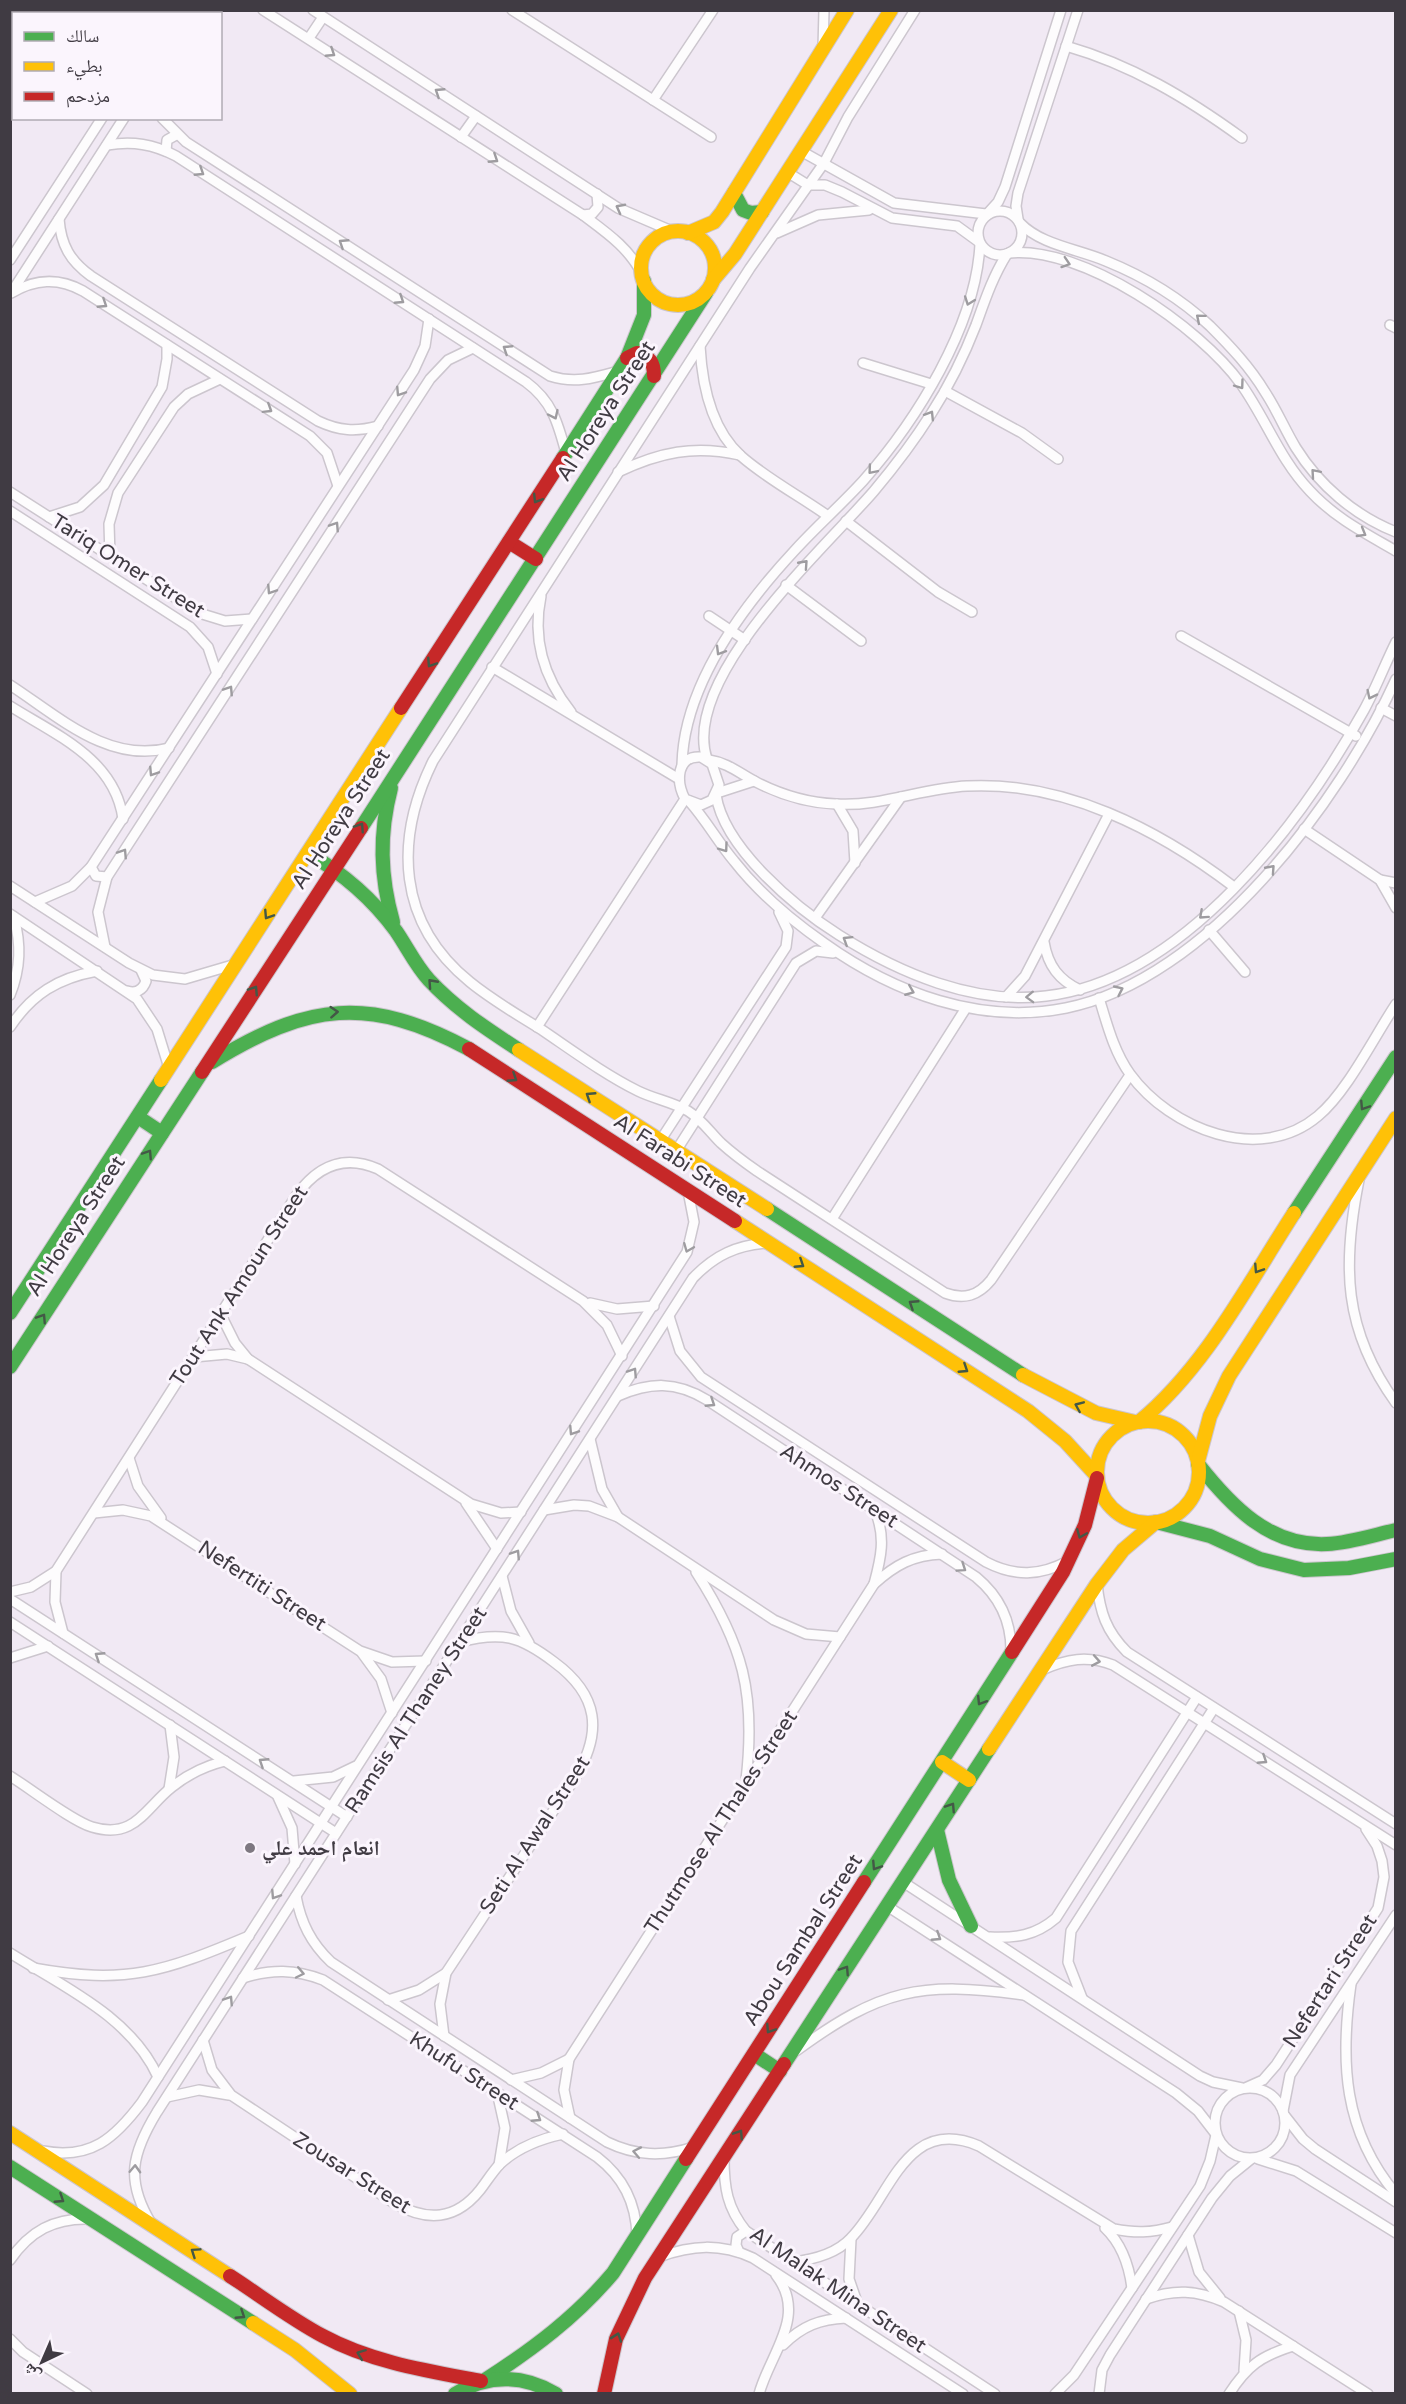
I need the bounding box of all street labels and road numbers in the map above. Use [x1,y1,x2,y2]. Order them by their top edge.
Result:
street label: Al Horeya Street [551,336,661,486]
street label: Tariq Omer Street [47,509,209,623]
street label: Al Horeya Street [286,744,396,894]
street label: Al Farabi Street [609,1109,751,1213]
street label: Al Horeya Street [21,1151,131,1301]
street label: Tout Ank Amoun Street [165,1181,313,1391]
street label: Ahmos Street [775,1438,903,1534]
street label: Nefertiti Street [193,1535,331,1637]
street label: Ramsis Al Thaney Street [340,1602,492,1818]
street label: Thutmose Al Thales Street [639,1705,803,1939]
street label: Seti Al Awal Street [474,1751,596,1919]
street label: Abou Sambal Street [738,1849,868,2031]
street label: Nefertari Street [1277,1909,1383,2053]
street label: Khufu Street [404,2026,524,2116]
street label: Zousar Street [288,2127,416,2219]
street label: Al Malak Mina Street [745,2222,931,2358]

